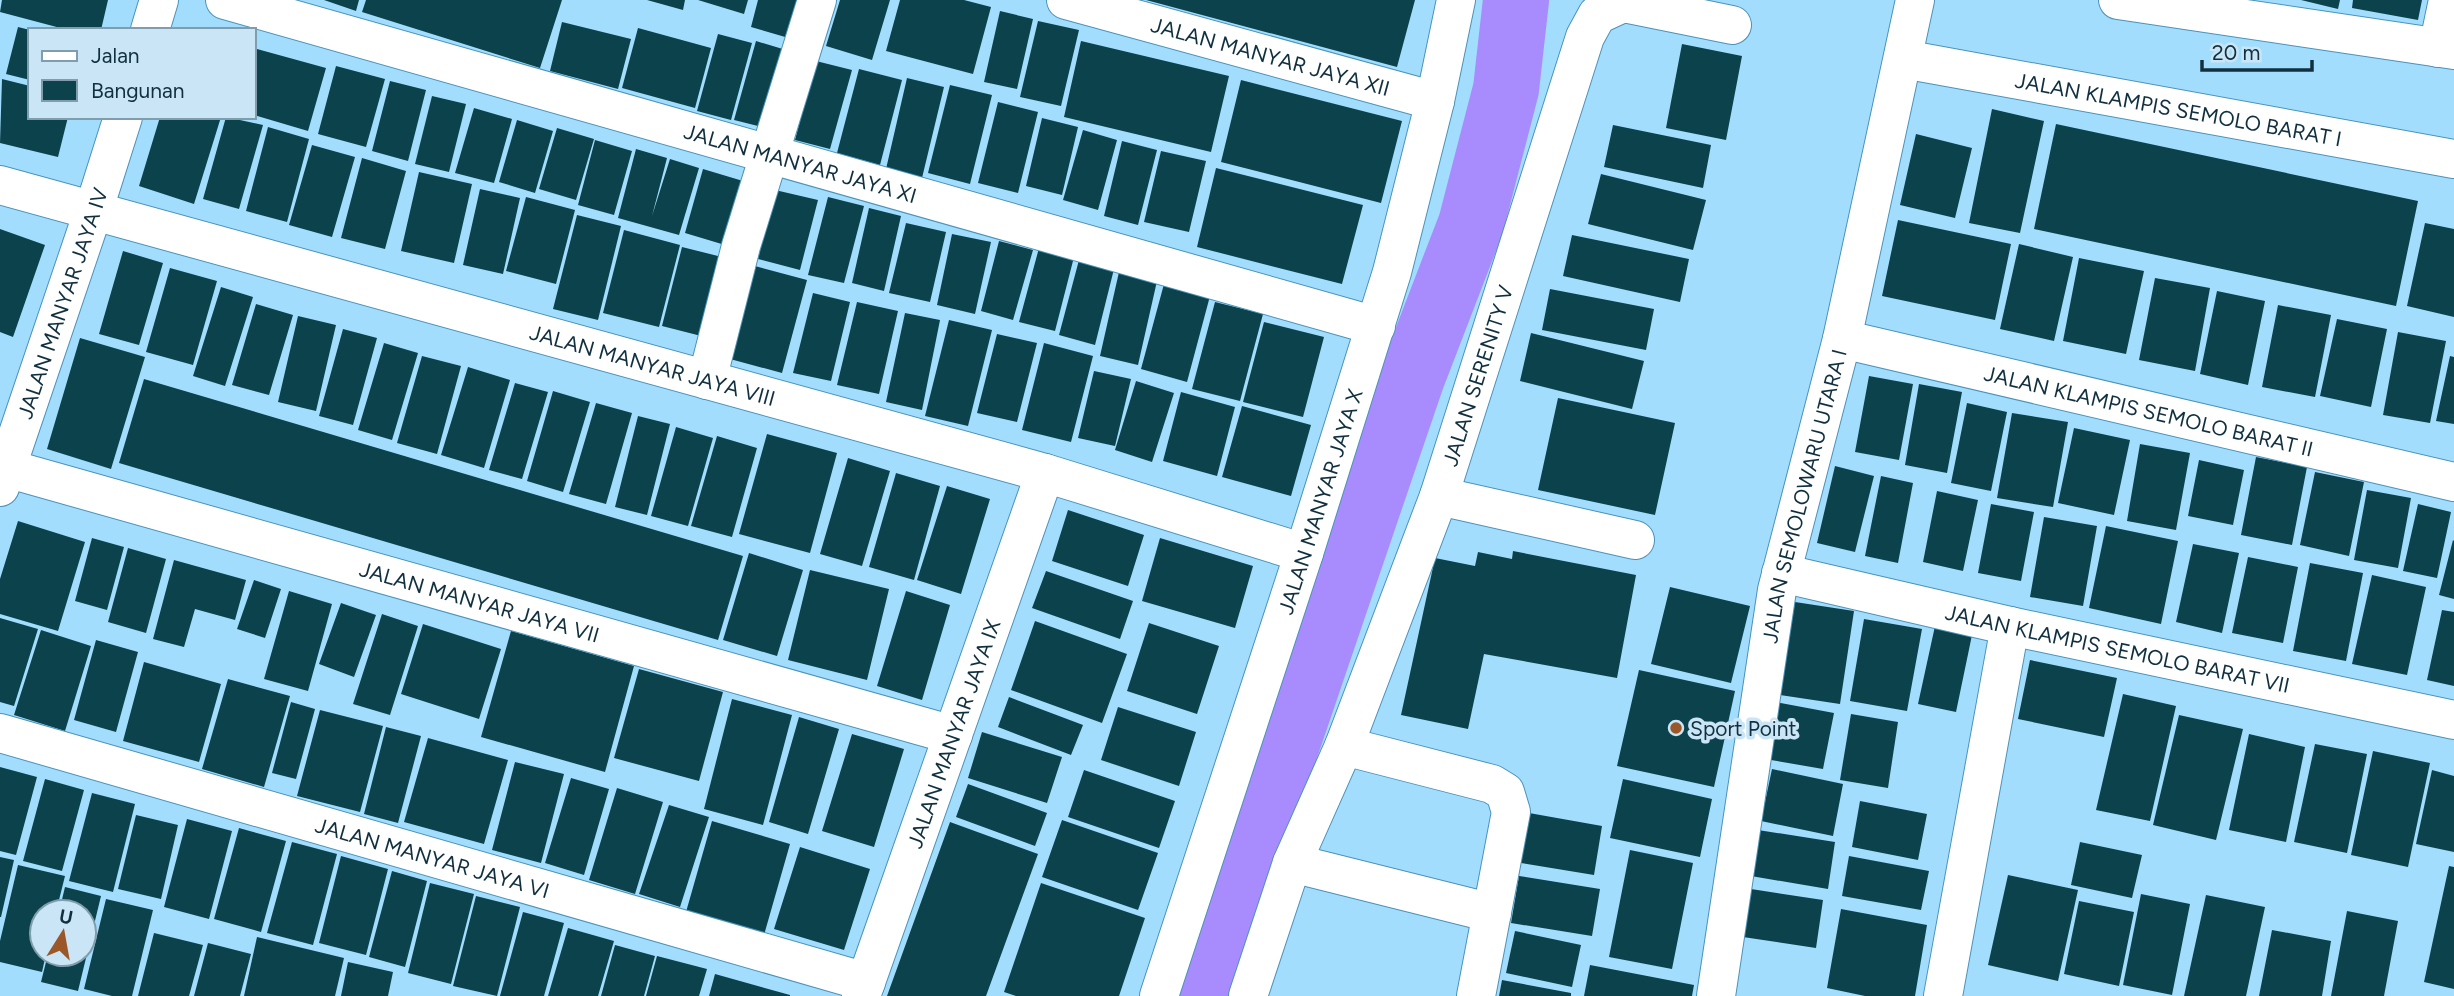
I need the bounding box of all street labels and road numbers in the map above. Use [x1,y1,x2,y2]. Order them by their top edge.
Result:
street label: JALAN MANYAR JAYA XII [1148,11,1393,101]
street label: JALAN KLAMPIS SEMOLO BARAT I [2013,67,2344,151]
street label: JALAN MANYAR JAYA XI [681,118,920,208]
street label: JALAN MANYAR JAYA IV [11,184,113,422]
street label: JALAN SERENITY V [1437,281,1518,469]
street label: JALAN MANYAR JAYA VIII [527,319,778,411]
street label: JALAN SEMOLOWARU UTARA I [1757,346,1851,645]
street label: JALAN KLAMPIS SEMOLO BARAT II [1982,360,2316,461]
street label: JALAN MANYAR JAYA X [1272,386,1367,617]
street label: JALAN MANYAR JAYA VII [357,556,602,647]
street label: JALAN KLAMPIS SEMOLO BARAT VII [1943,599,2292,697]
street label: JALAN MANYAR JAYA IX [902,616,1005,851]
street label: JALAN MANYAR JAYA VI [313,812,552,903]

